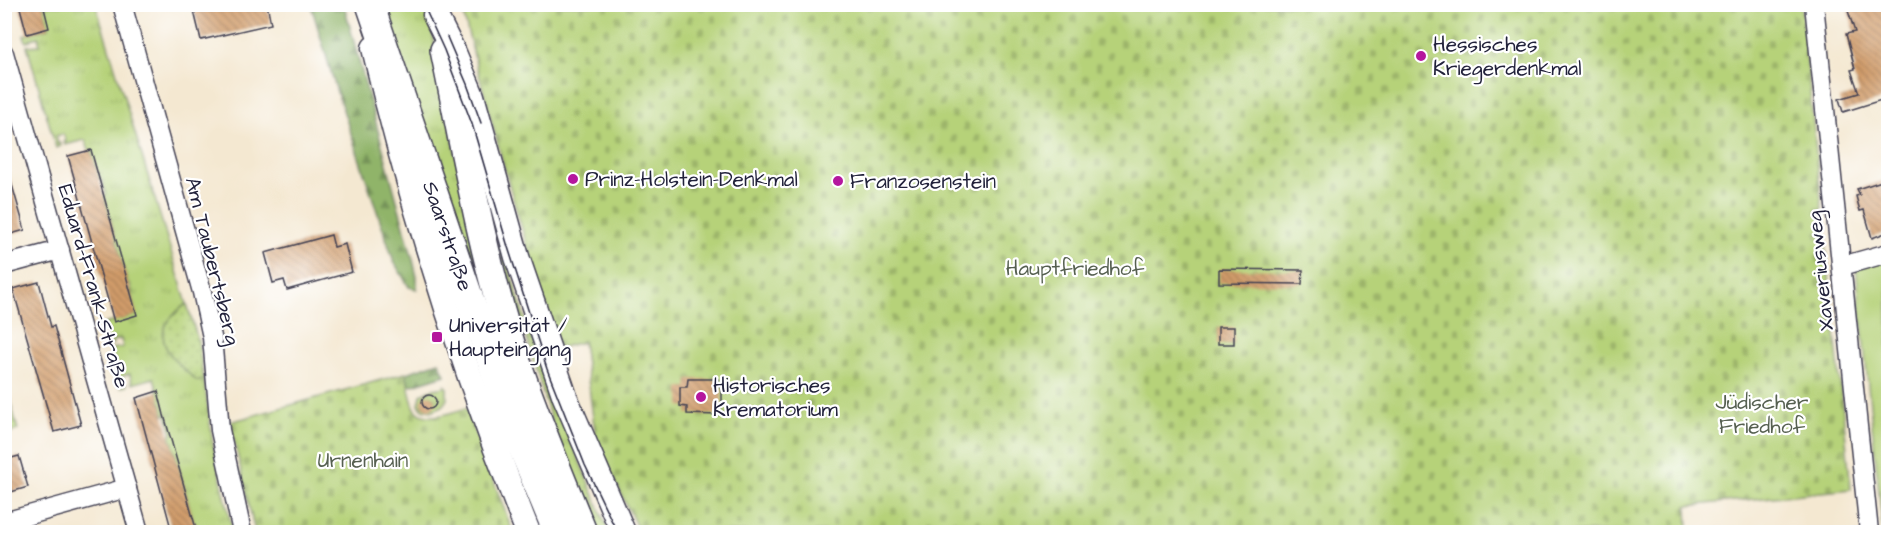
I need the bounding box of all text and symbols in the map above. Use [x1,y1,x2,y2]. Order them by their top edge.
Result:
place label: Hessisches Kriegerdenkmal [1433,30,1581,85]
marker: Hessisches Kriegerdenkmal [1414,49,1428,63]
place label: Prinz-Holstein-Denkmal [585,165,798,194]
place label: Franzosenstein [850,167,996,196]
marker: Prinz-Holstein-Denkmal [566,172,580,186]
street label: Am Taubertsberg [176,174,247,349]
marker: Franzosenstein [831,174,845,188]
street label: Saarstraße [415,178,480,295]
street label: Eduard-Frank-Straße [51,181,136,391]
street label: Xaveriusweg [1800,209,1843,332]
park label: Hauptfriedhof [1006,254,1145,284]
place label: Universität / Haupteingang [449,311,571,366]
marker: Universität / Haupteingang [430,330,444,344]
place label: Historisches Krematorium [713,371,838,424]
park label: Jüdischer Friedhof [1716,388,1809,441]
marker: Historisches Krematorium [694,390,708,404]
park label: Urnenhain [318,446,408,475]

